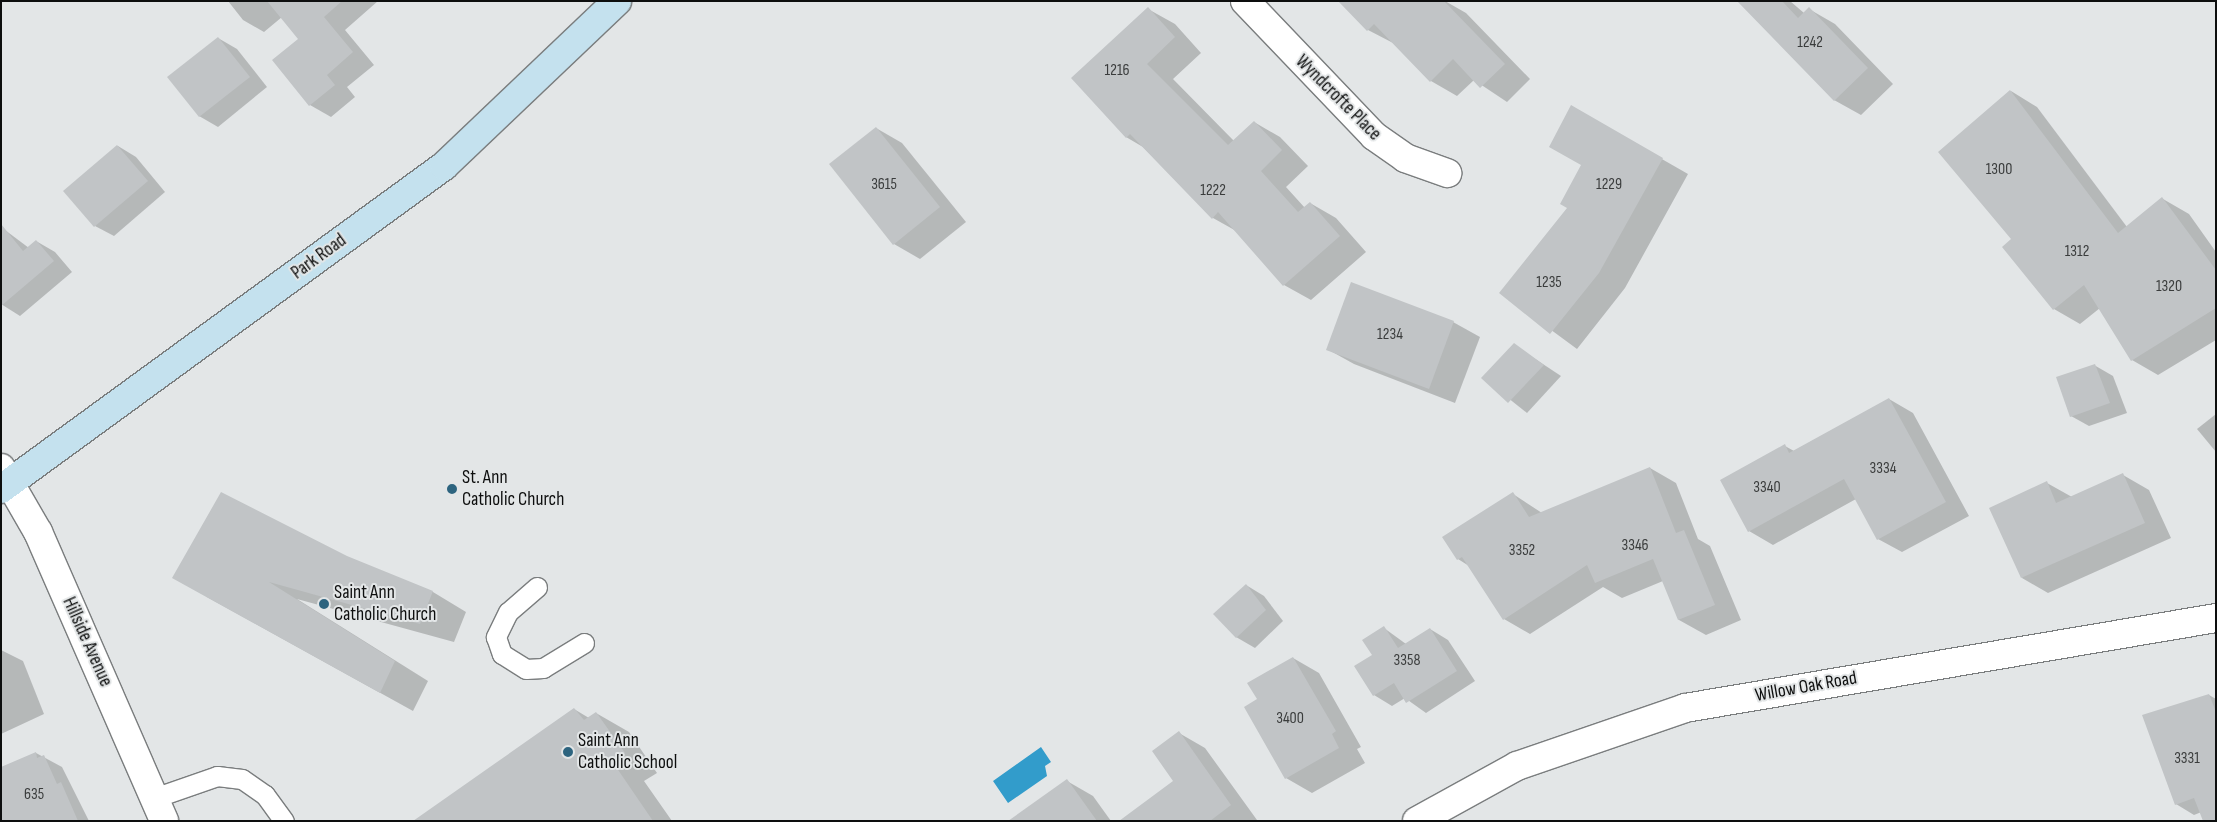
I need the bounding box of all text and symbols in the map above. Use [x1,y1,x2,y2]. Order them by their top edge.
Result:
house number: 1242 [1797,33,1823,53]
street label: Wyndcrofte Place [1290,50,1386,146]
house number: 1216 [1104,61,1130,81]
house number: 1300 [1986,160,2012,180]
house number: 3615 [871,175,897,195]
house number: 1229 [1596,175,1622,195]
house number: 1222 [1200,181,1226,201]
street label: Park Road [287,229,351,285]
house number: 1312 [2065,242,2089,262]
house number: 1235 [1536,273,1562,293]
house number: 1320 [2156,277,2182,297]
house number: 1234 [1377,325,1403,345]
house number: 3334 [1870,459,1896,479]
place label: St. Ann Catholic Church [462,467,564,511]
house number: 3340 [1753,478,1781,498]
marker: St. Ann Catholic Church [446,483,458,495]
house number: 3346 [1621,536,1649,556]
house number: 3352 [1509,541,1535,561]
place label: Saint Ann Catholic Church [334,582,436,626]
street label: Hillside Avenue [57,594,117,690]
marker: Saint Ann Catholic Church [318,598,330,610]
house number: 3358 [1394,651,1420,671]
street label: Willow Oak Road [1753,667,1859,707]
house number: 3400 [1276,709,1304,729]
place label: Saint Ann Catholic School [578,730,677,774]
marker: Saint Ann Catholic School [562,746,574,758]
house number: 3331 [2174,749,2200,769]
house number: 635 [24,785,44,805]

